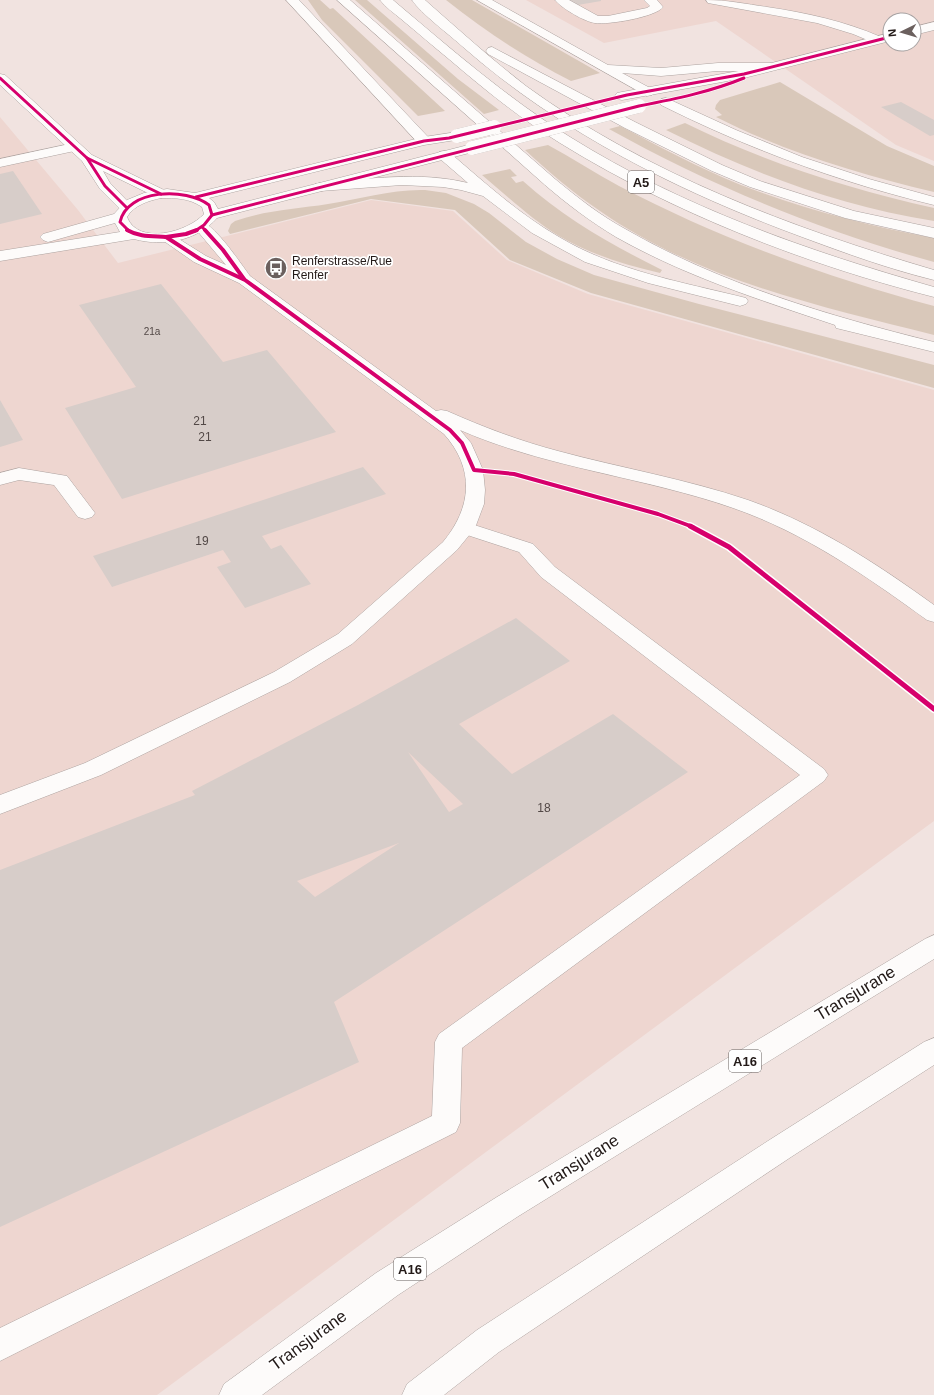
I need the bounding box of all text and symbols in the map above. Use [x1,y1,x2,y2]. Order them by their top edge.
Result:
north arrow [882,12,922,52]
text: N [886,28,898,37]
road number: A5 [628,171,654,193]
place label: Renferstrasse/Rue Renfer [292,254,392,282]
bus stop icon: Renferstrasse/Rue Renfer [263,255,289,281]
house number: 21a [144,326,161,337]
house number: 21 [193,414,207,428]
house number: 21 [198,430,212,444]
house number: 19 [195,534,209,548]
house number: 18 [537,801,551,815]
street label: Transjurane [812,962,899,1025]
road number: A16 [729,1050,761,1072]
street label: Transjurane [536,1130,623,1194]
road number: A16 [394,1258,426,1280]
street label: Transjurane [266,1306,350,1375]

